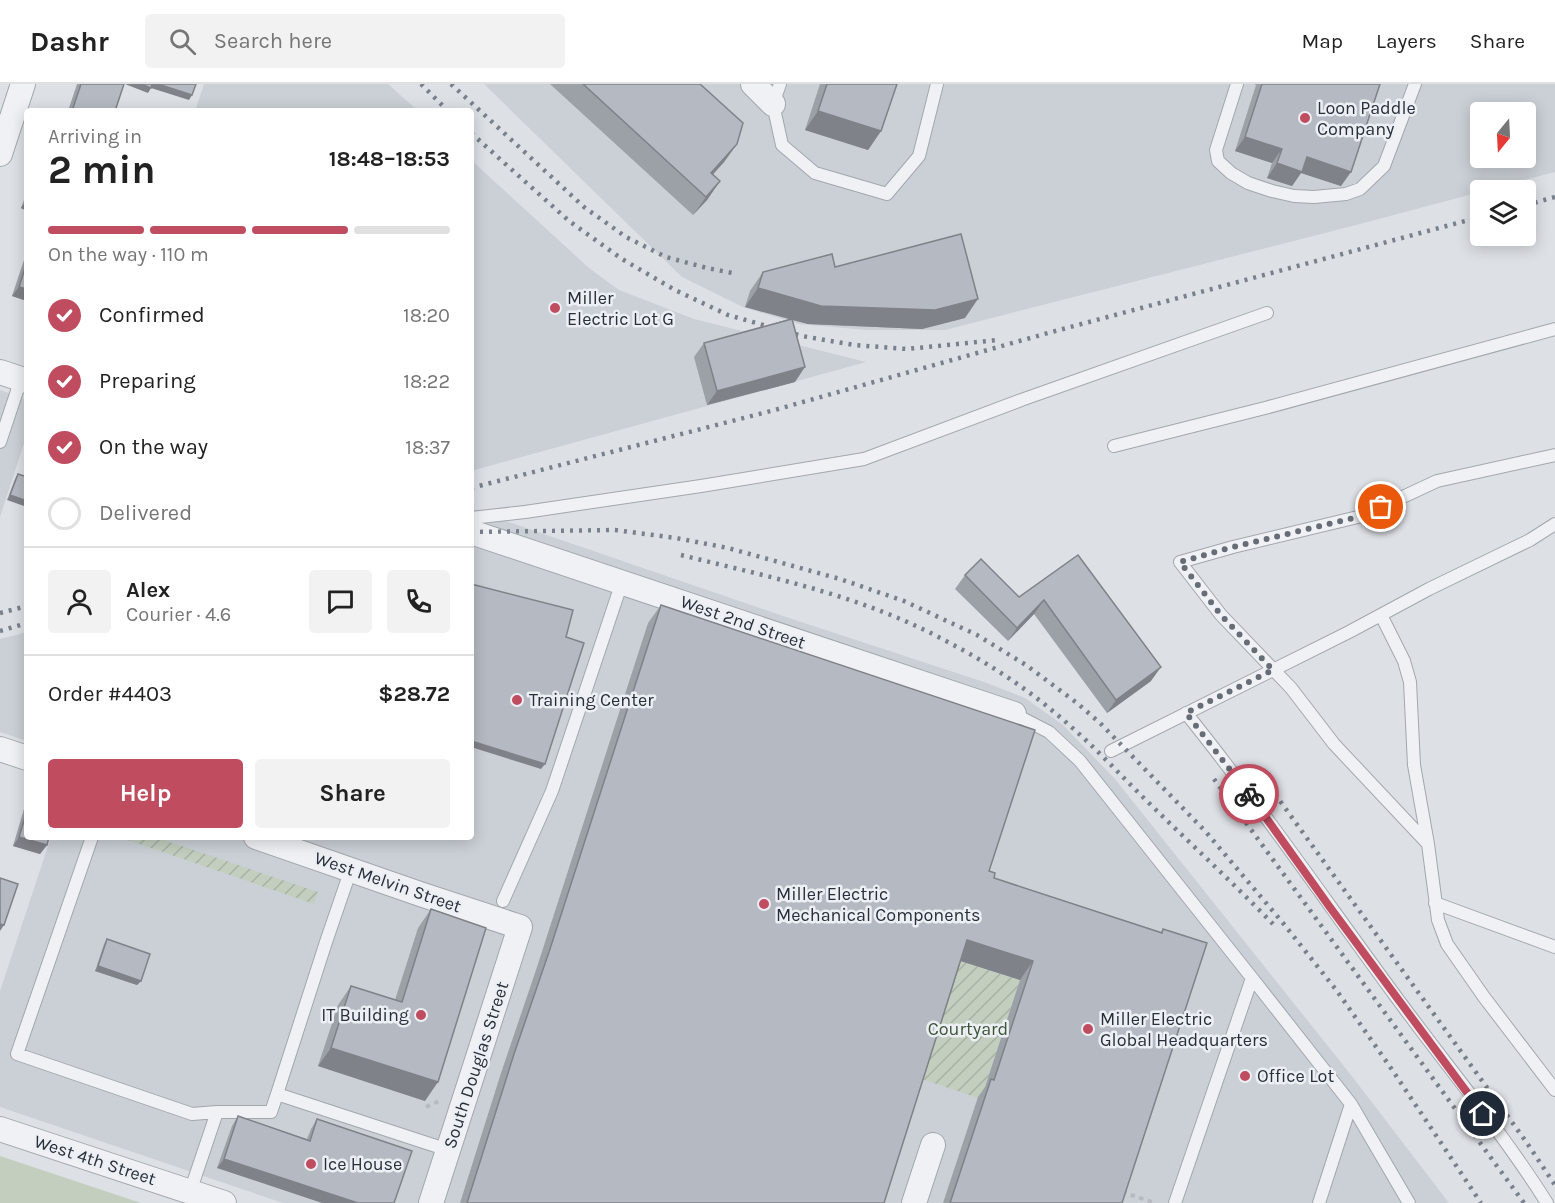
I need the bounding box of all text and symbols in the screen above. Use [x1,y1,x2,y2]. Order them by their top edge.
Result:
search box [145,14,565,68]
text: Dashr [30,25,109,58]
icon: search [166,25,199,58]
text: Search here [214,28,332,54]
text: Map [1301,29,1343,53]
text: Layers [1376,29,1437,53]
text: Share [1470,29,1525,53]
place label: Loon Paddle Company [1317,97,1416,140]
north arrow [1470,102,1536,168]
map controls [1470,102,1536,246]
marker: Loon Paddle Company [1298,111,1312,125]
text: Arriving in [48,125,142,148]
text: 18:48–18:53 [329,146,450,172]
text: 2 min [48,147,156,193]
button: layers [1470,180,1536,246]
text: On the way · 110 m [48,243,209,266]
place label: Miller Electric Lot G [567,287,674,330]
icon: check [48,299,81,332]
marker: Miller Electric Lot G [548,301,562,315]
text: Confirmed [99,302,205,328]
text: 18:20 [403,304,450,327]
icon: check [48,365,81,398]
text: Preparing [99,368,196,394]
text: 18:22 [403,370,450,393]
icon: check [48,431,81,464]
text: On the way [99,434,208,460]
text: 18:37 [405,436,450,459]
pin [1355,481,1406,532]
icon: bag [1364,490,1397,523]
text: Delivered [99,500,192,526]
button: person [48,570,111,633]
button: chat [309,570,372,633]
button: phone [387,570,450,633]
text: Alex [126,577,170,603]
street label: West 2nd Street [678,590,809,654]
text: Courier · 4.6 [126,603,231,626]
text: Order #4403 [48,681,172,707]
text: $28.72 [378,681,450,707]
place label: Training Center [529,689,654,711]
marker: Training Center [510,693,524,707]
button: Help [48,759,243,828]
button: Share [255,759,450,828]
courier [1219,764,1279,824]
icon: bike [1233,778,1266,811]
street label: West Melvin Street [312,847,464,918]
place label: Miller Electric Mechanical Components [776,883,981,926]
marker: Miller Electric Mechanical Components [757,897,771,911]
street label: South Douglas Street [439,978,513,1151]
place label: IT Building [321,1004,409,1026]
marker: IT Building [414,1008,428,1022]
place label: Miller Electric Global Headquarters [1100,1008,1268,1051]
park label: Courtyard [928,1018,1008,1040]
marker: Miller Electric Global Headquarters [1081,1022,1095,1036]
place label: Office Lot [1257,1065,1334,1087]
marker: Office Lot [1238,1069,1252,1083]
pin [1457,1088,1508,1139]
icon: home [1466,1097,1499,1130]
street label: West 4th Street [31,1130,159,1190]
place label: Ice House [323,1153,402,1175]
marker: Ice House [304,1157,318,1171]

